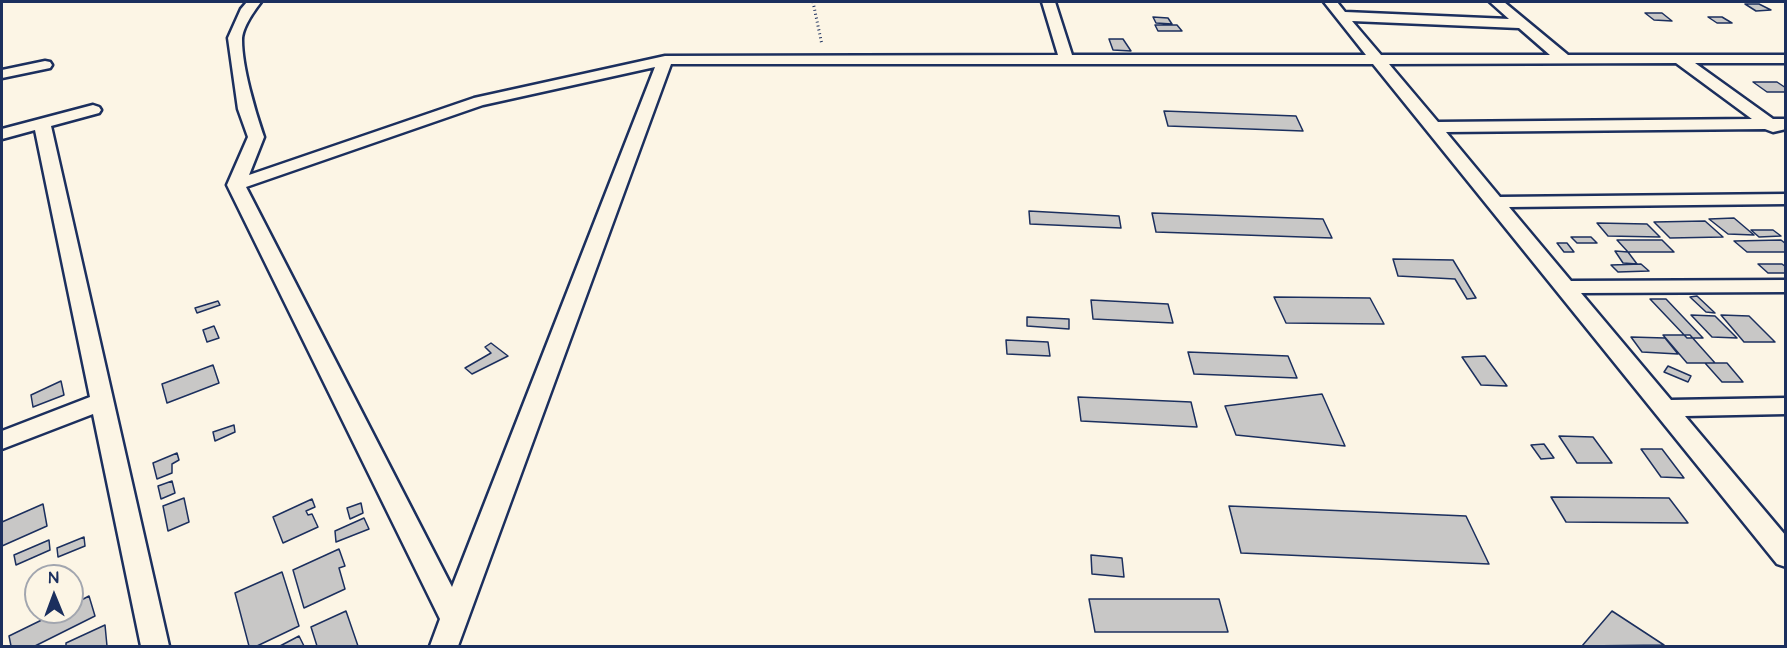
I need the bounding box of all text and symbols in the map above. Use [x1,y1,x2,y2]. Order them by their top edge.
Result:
north arrow [24,564,84,624]
text: N [49,567,59,589]

